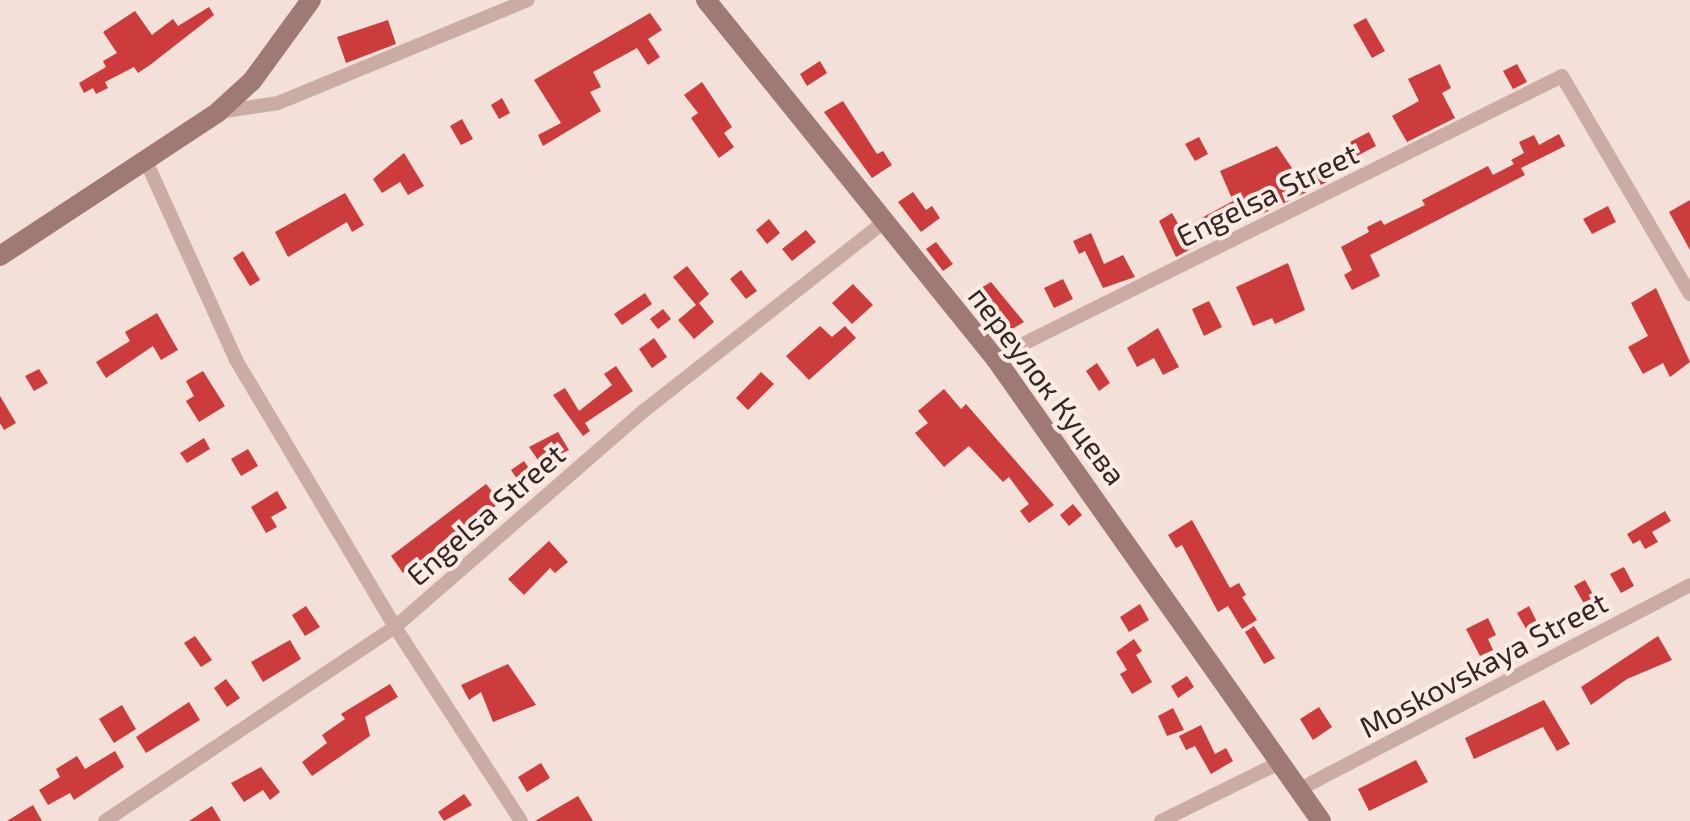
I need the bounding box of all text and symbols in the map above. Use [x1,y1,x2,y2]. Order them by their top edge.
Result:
street label: Engelsa Street [1170,135,1364,253]
street label: переулок Куцева [962,279,1134,491]
street label: Engelsa Street [399,436,571,592]
street label: Moskovskaya Street [1353,583,1613,745]

